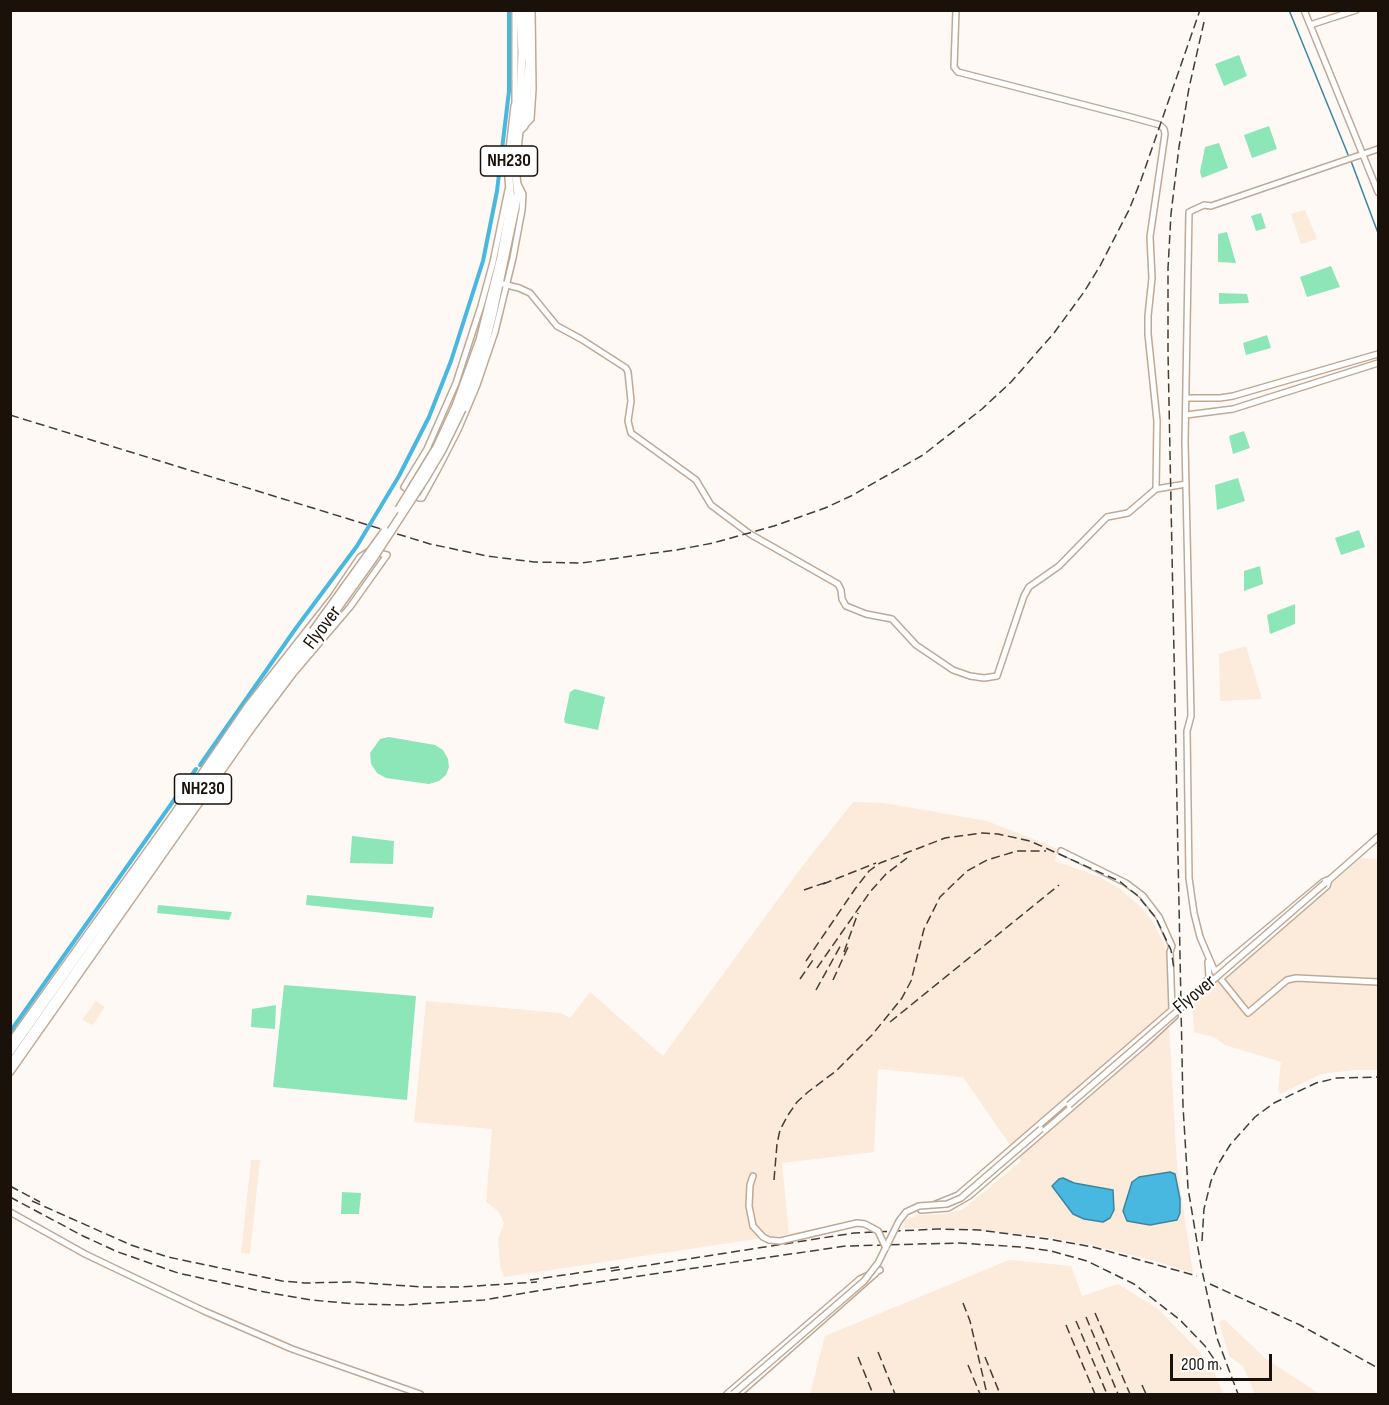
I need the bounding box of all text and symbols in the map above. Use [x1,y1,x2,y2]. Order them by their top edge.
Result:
road number: NH230 [480,146,538,176]
street label: Flyover [299,601,347,655]
road number: NH230 [174,774,232,804]
street label: Flyover [1169,970,1221,1020]
scale bar [1173,1342,1275,1380]
text: 200 m [1181,1354,1219,1375]

